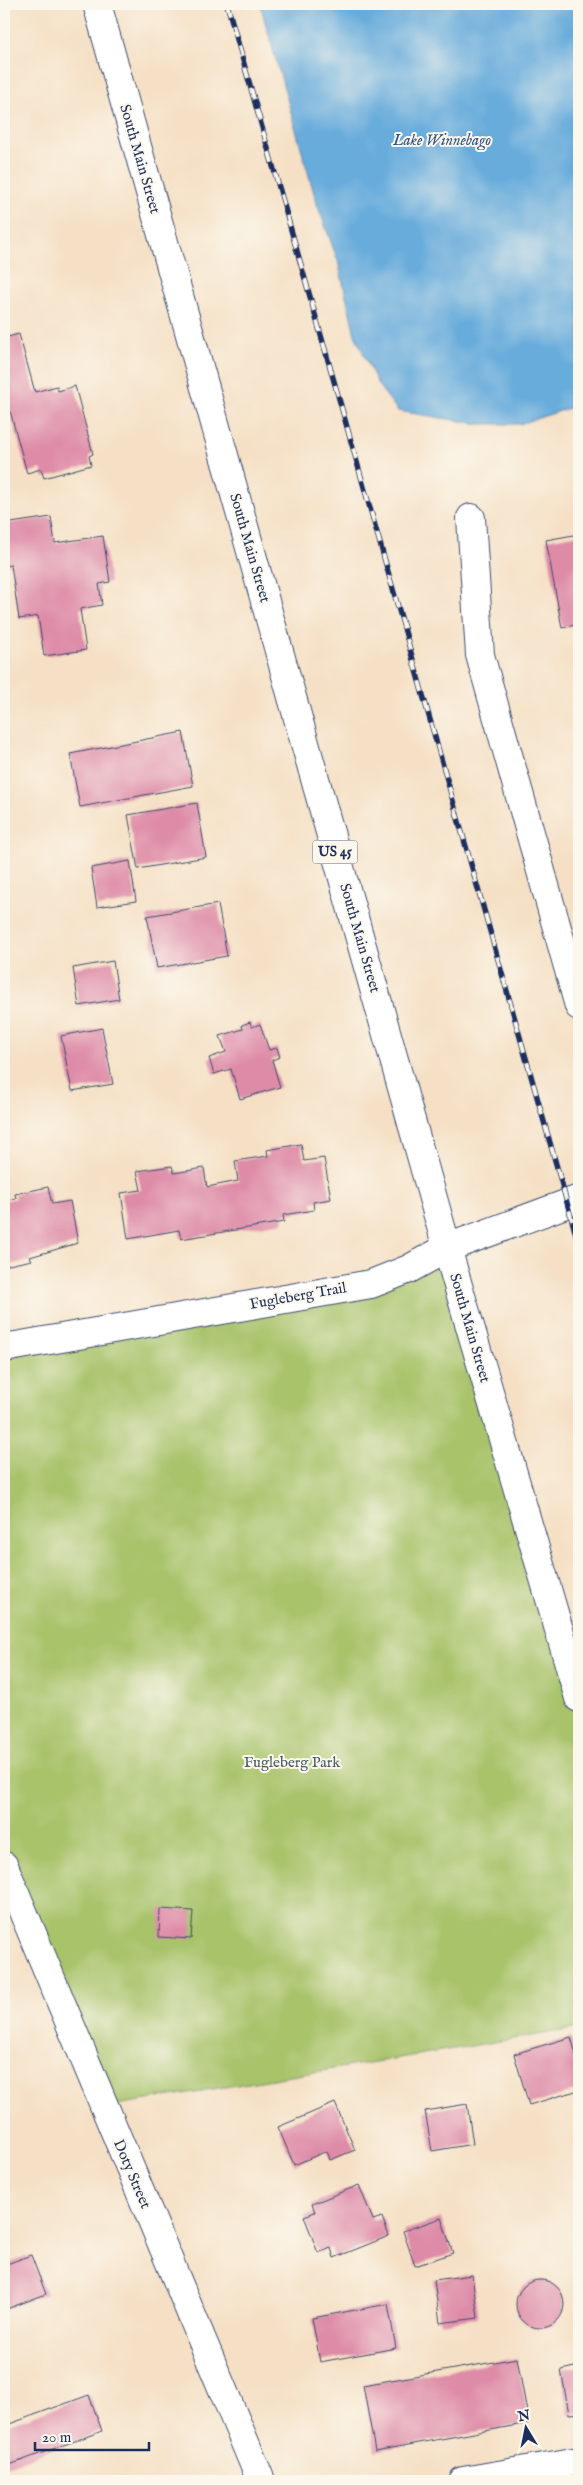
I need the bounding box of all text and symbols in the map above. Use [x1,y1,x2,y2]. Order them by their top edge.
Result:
street label: South Main Street [115,102,165,216]
water label: Lake Winnebago [392,131,491,151]
street label: South Main Street [225,491,275,605]
road number: US 45 [312,840,358,864]
street label: South Main Street [335,881,385,995]
street label: South Main Street [445,1271,495,1385]
street label: Fugleberg Trail [248,1278,349,1314]
park label: Fugleberg Park [244,1753,341,1772]
street label: Doty Street [109,2137,155,2211]
north arrow [500,2402,550,2452]
text: N [515,2406,531,2426]
scale bar [35,2420,149,2452]
text: 20 m [42,2428,72,2447]

